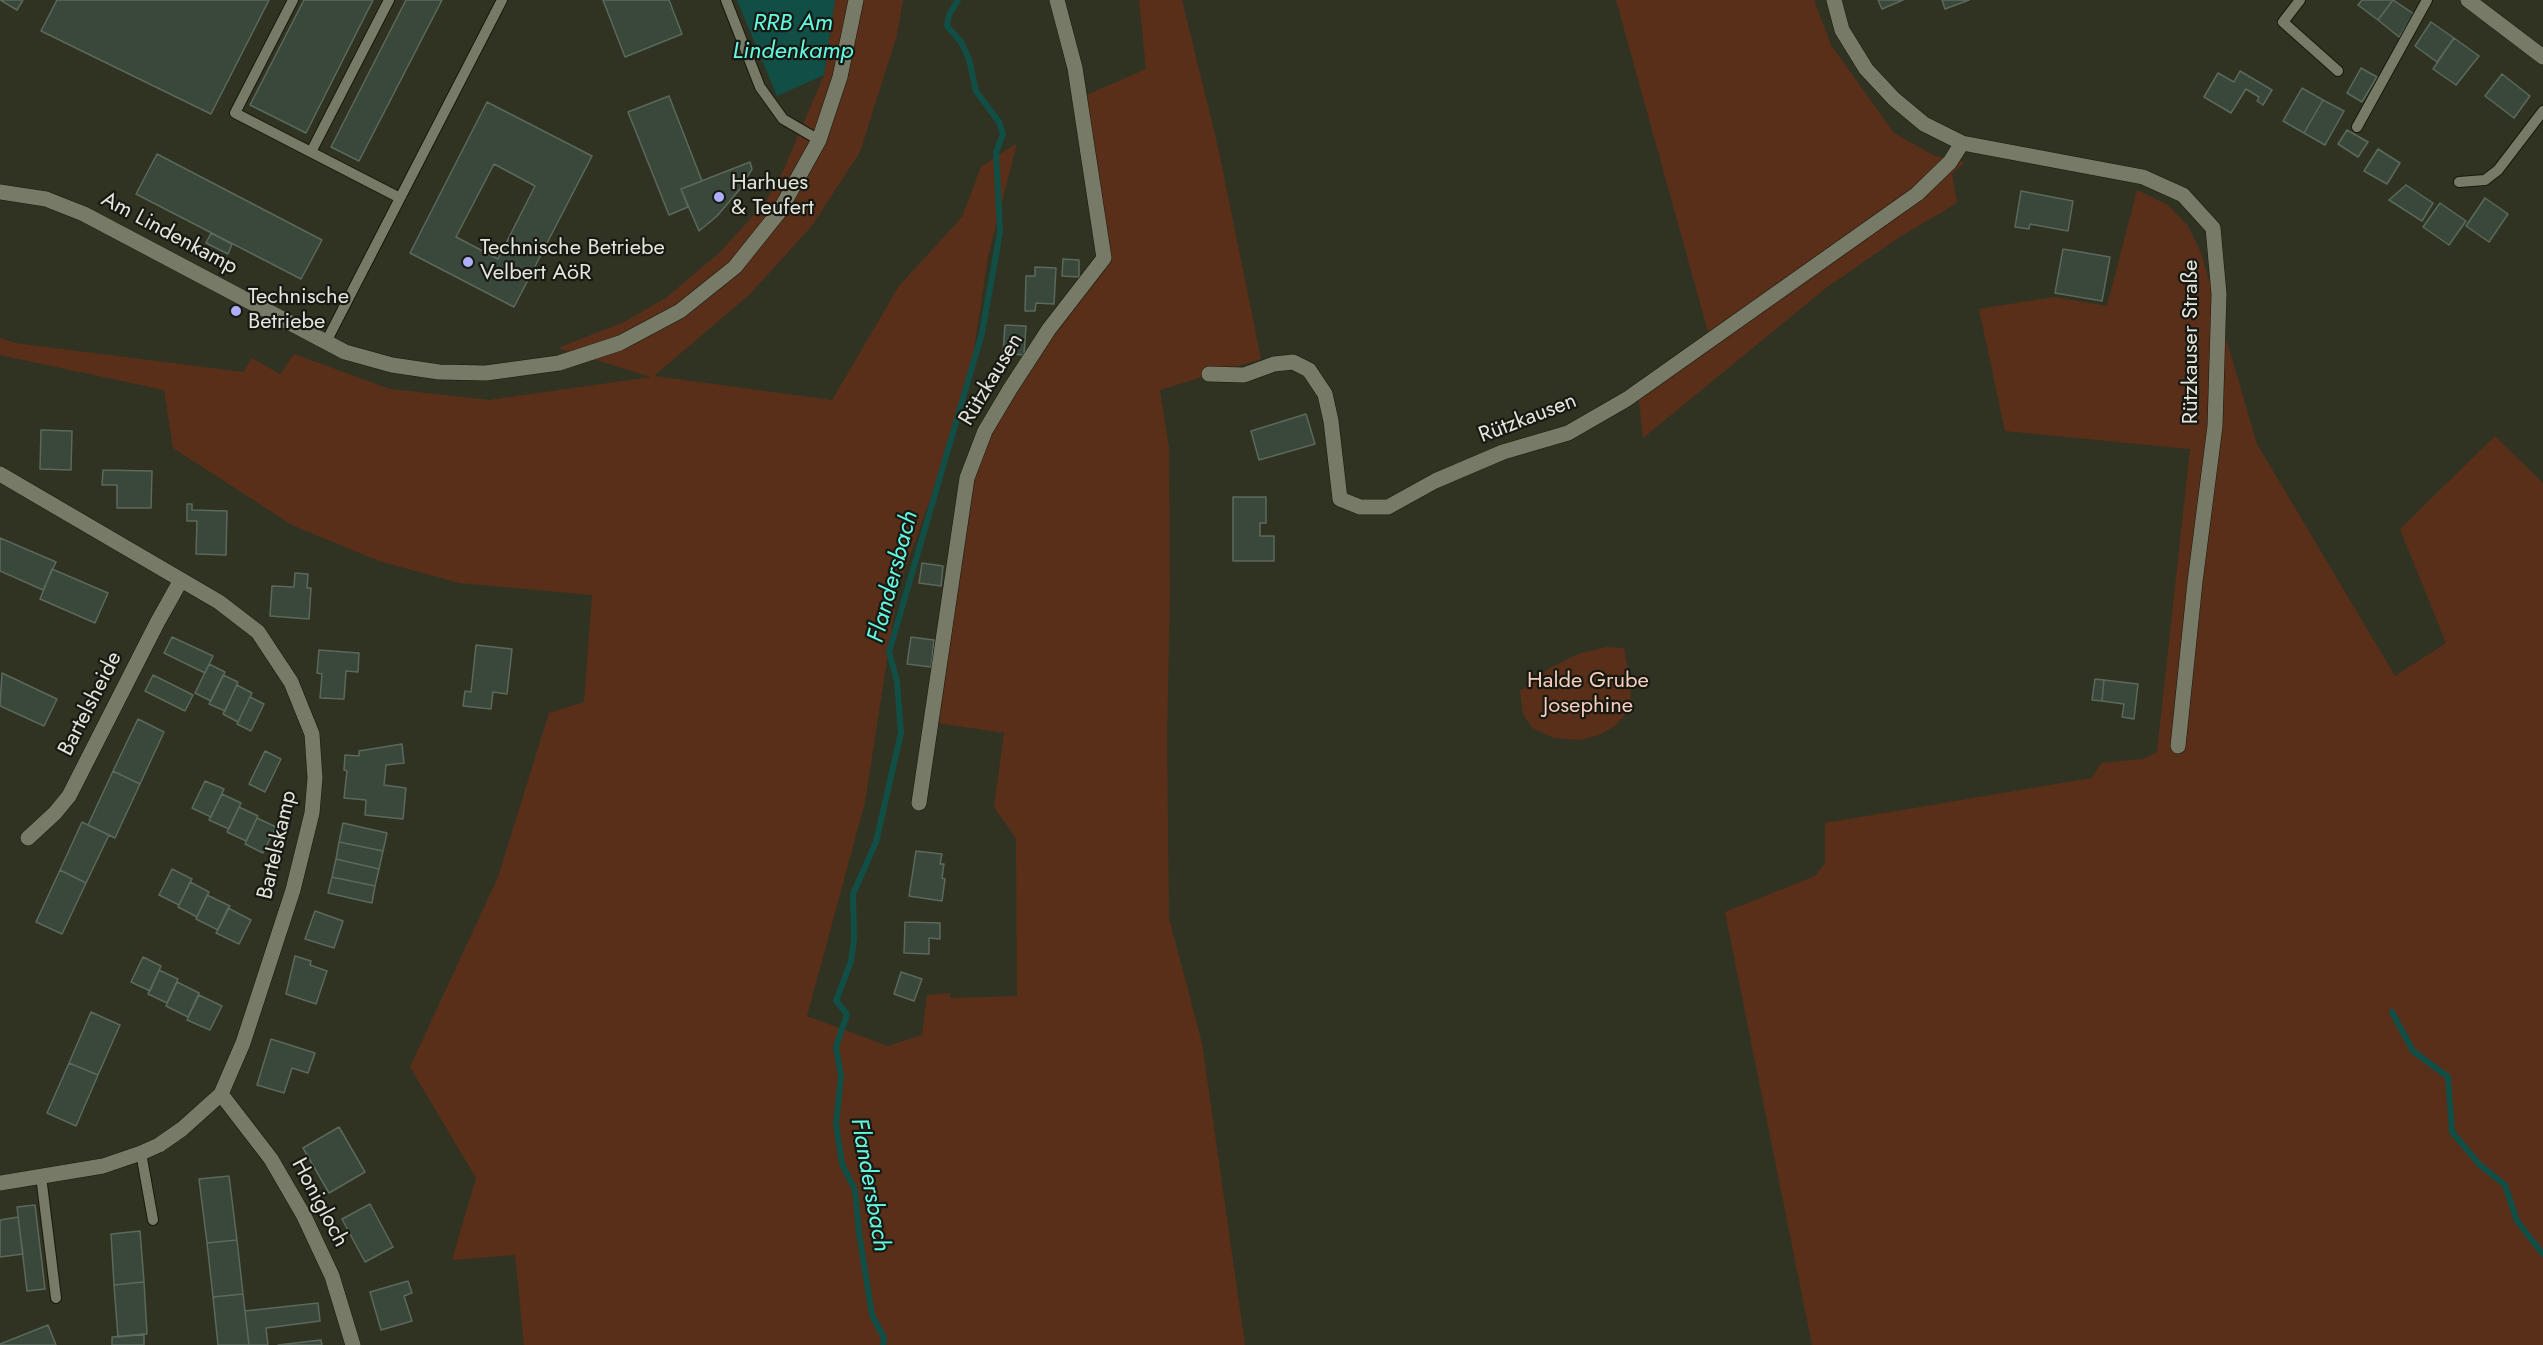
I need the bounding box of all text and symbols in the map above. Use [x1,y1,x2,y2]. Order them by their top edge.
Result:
water label: RRB Am Lindenkamp [732,10,854,66]
place label: Harhues & Teufert [731,171,814,222]
street label: Am Lindenkamp [96,187,242,281]
marker: Harhues & Teufert [712,190,726,204]
place label: Technische Betriebe Velbert AöR [480,236,665,288]
marker: Technische Betriebe Velbert AöR [461,255,475,269]
street label: Rützkauser Straße [2179,260,2205,424]
place label: Technische Betriebe [248,285,349,336]
marker: Technische Betriebe [229,304,243,318]
street label: Rützkausen [954,329,1030,431]
street label: Rützkausen [1475,388,1581,450]
water label: Flandersbach [863,508,925,646]
street label: Bartelsheide [53,647,129,761]
park label: Halde Grube Josephine [1527,669,1649,720]
street label: Bartelskamp [253,788,303,902]
water label: Flandersbach [843,1116,895,1254]
street label: Honigloch [285,1154,353,1252]

